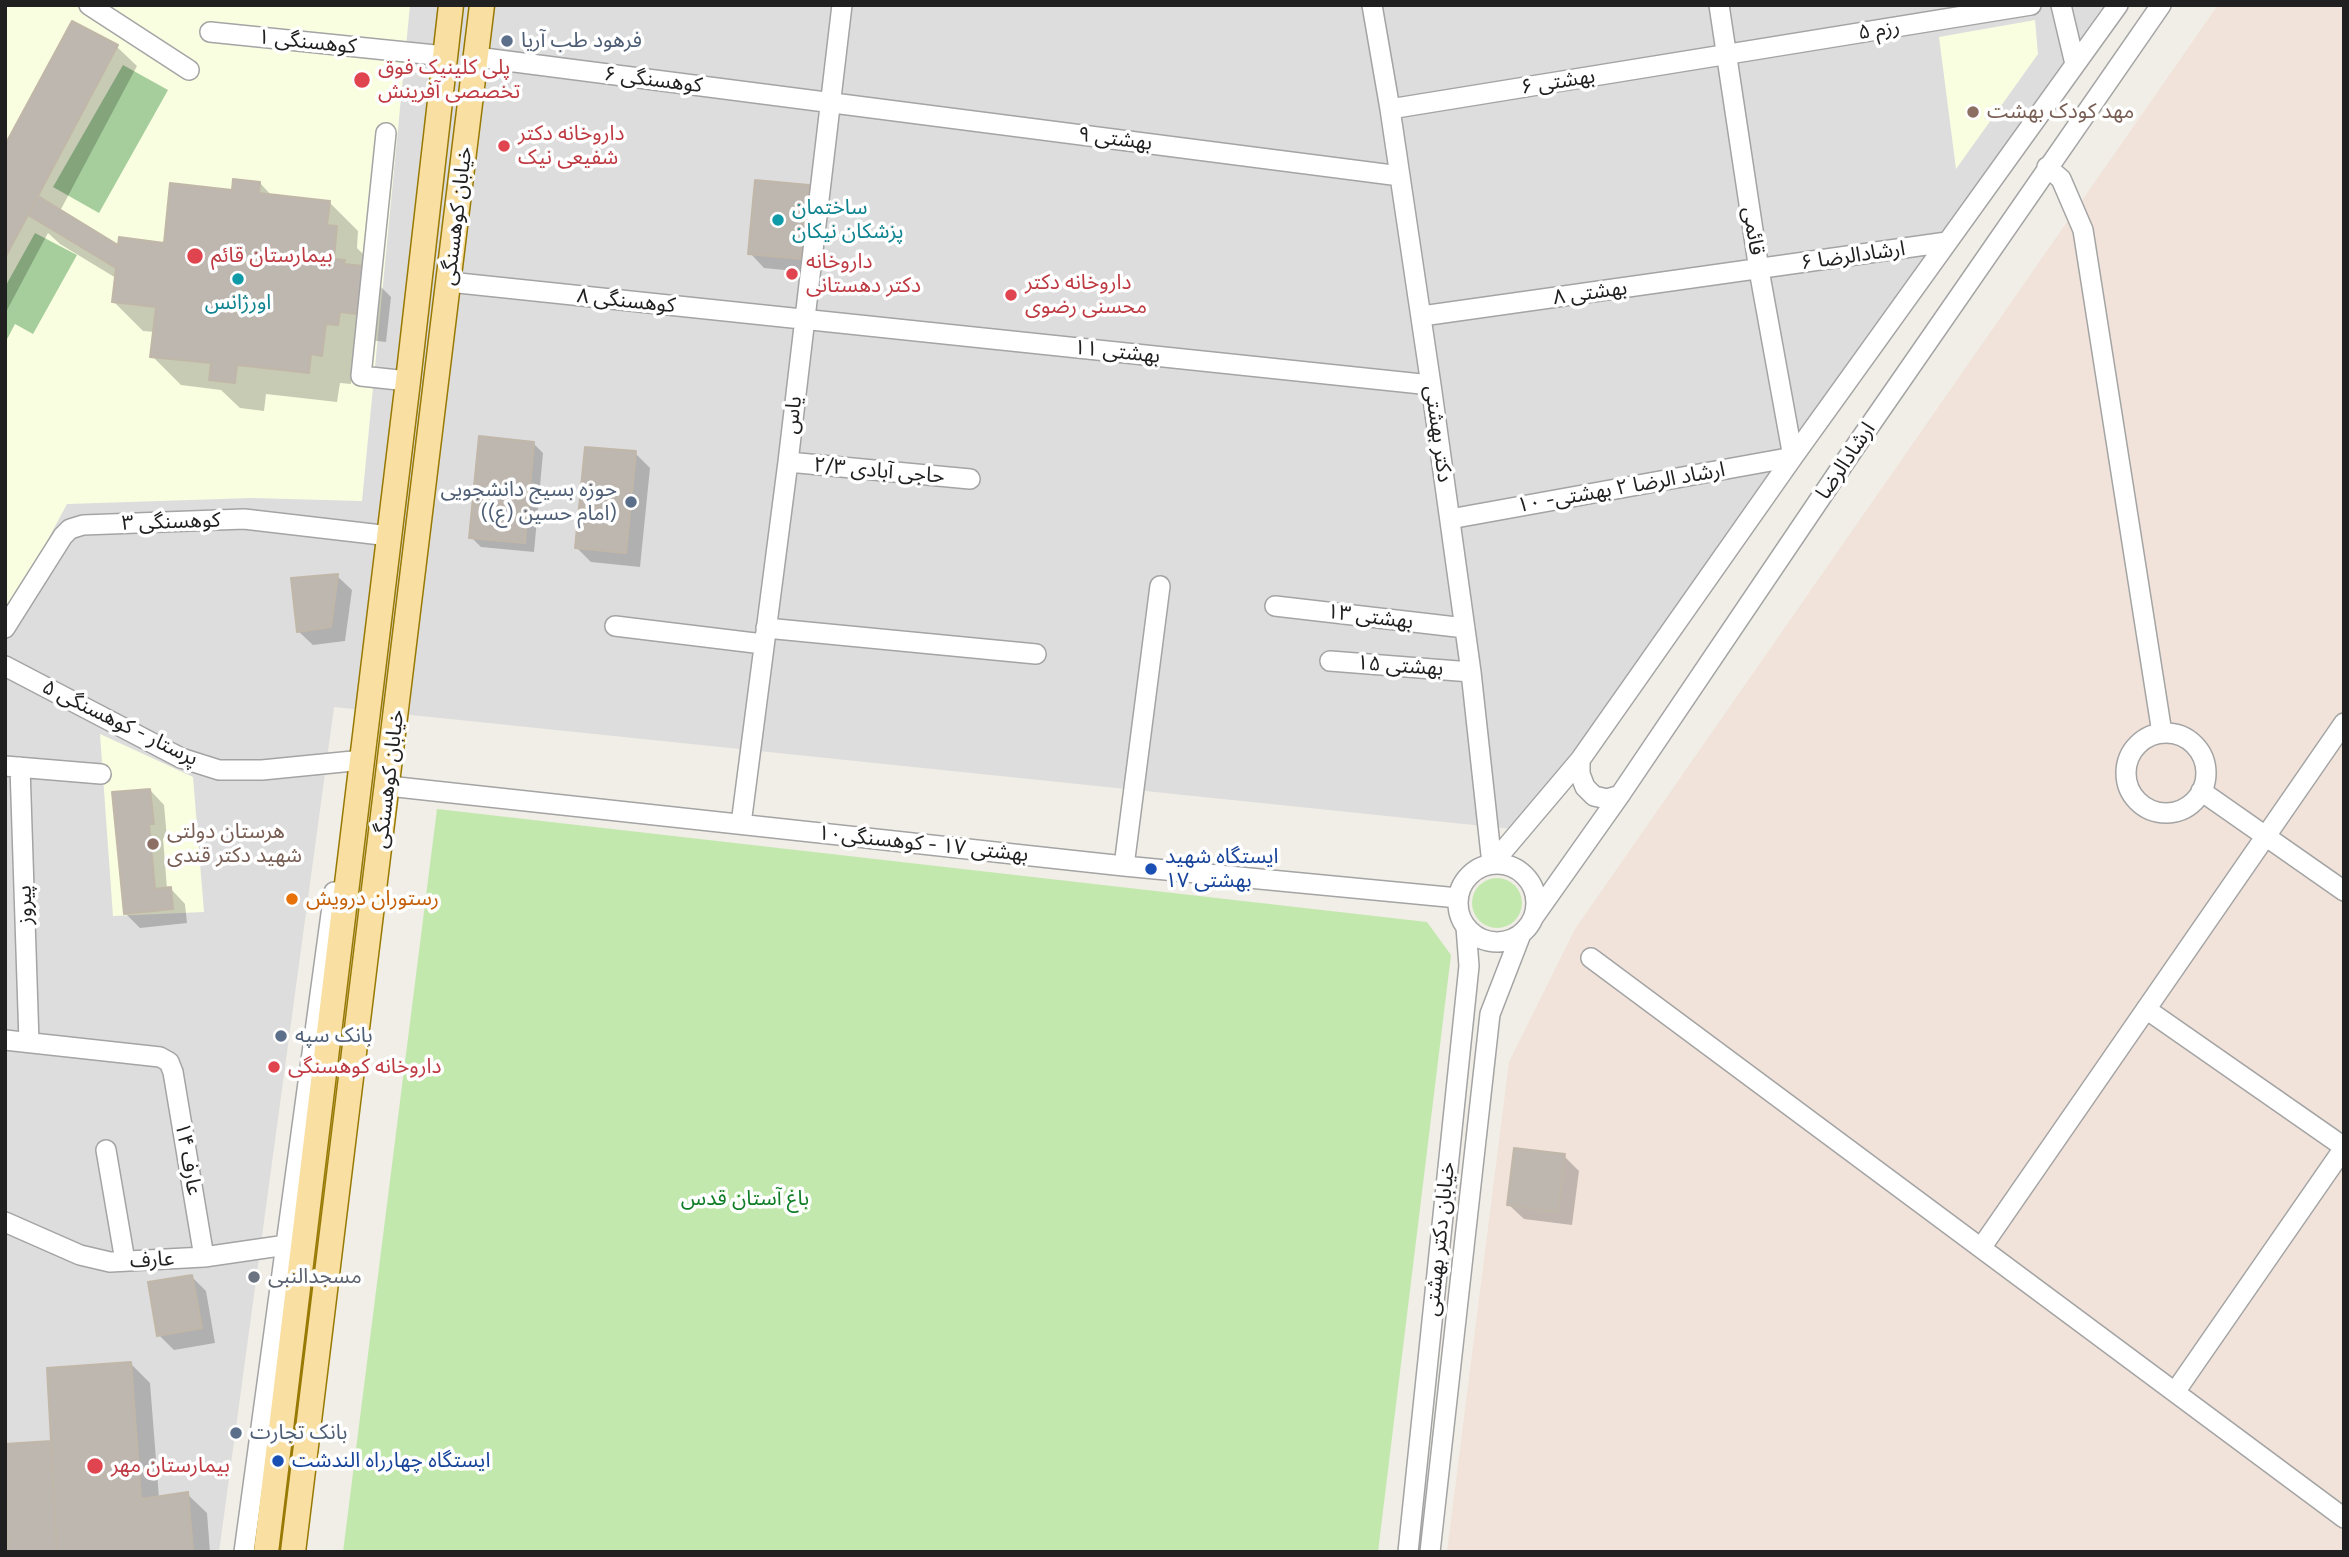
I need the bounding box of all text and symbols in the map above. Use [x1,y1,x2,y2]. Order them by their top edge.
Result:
street label: رزم ۵ [1856,14,1902,46]
street label: کوهسنگی ۱ [256,24,358,60]
place label: فرهود طب آریا [521,28,642,54]
marker: فرهود طب آریا [499,33,515,49]
place label: پلی کلینیک فوق تخصصی آفرینش [378,55,520,105]
street label: کوهسنگی ۶ [602,61,704,99]
street label: بهشتی ۶ [1519,64,1597,100]
marker: پلی کلینیک فوق تخصصی آفرینش [352,70,372,90]
place label: مهد کودک بهشت [1987,99,2134,125]
marker: مهد کودک بهشت [1965,104,1981,120]
place label: داروخانه دکتر شفیعی نیک [518,121,624,171]
street label: بهشتی ۹ [1076,122,1154,156]
marker: داروخانه دکتر شفیعی نیک [496,138,512,154]
street label: خیابان کوهسنگی [436,145,478,287]
place label: ساختمان پزشکان نیکان [792,195,903,245]
street label: قائمی [1737,205,1769,257]
marker: ساختمان پزشکان نیکان [770,212,786,228]
street label: ارشادالرضا ۶ [1799,236,1907,276]
place label: بیمارستان قائم [211,243,333,269]
marker: بیمارستان قائم [185,246,205,266]
place label: داروخانه دکتر دهستانی [806,249,921,299]
marker: داروخانه دکتر دهستانی [784,266,800,282]
place label: داروخانه دکتر محسنی رضوی [1025,270,1147,320]
marker: اورژانس [230,271,246,287]
street label: بهشتی ۸ [1551,275,1629,311]
street label: کوهسنگی ۸ [575,283,677,319]
marker: داروخانه دکتر محسنی رضوی [1003,287,1019,303]
place label: اورژانس [205,290,271,316]
street label: بهشتی ۱۱ [1073,335,1161,369]
street label: دکتر بهشتی [1419,384,1457,484]
street label: یاس [778,395,808,435]
street label: ارشادالرضا [1811,418,1881,504]
street label: حاجی آبادی ۲/۳ [812,453,946,489]
street label: ارشاد الرضا ۲ بهشتی- ۱۰ [1515,457,1727,519]
place label: حوزه بسیج دانشجویی (امام حسین (ع)) [440,477,617,527]
marker: حوزه بسیج دانشجویی (امام حسین (ع)) [623,494,639,510]
street label: کوهسنگی ۳ [121,508,221,536]
street label: بهشتی ۱۳ [1325,599,1415,635]
street label: بهشتی ۱۵ [1356,650,1444,682]
street label: پرستار - کوهسنگی ۵ [38,674,202,772]
street label: خیابان کوهسنگی [368,708,410,850]
place label: هرستان دولتی شهید دکتر قندی [167,819,302,869]
street label: بهشتی ۱۷ - کوهسنگی۱۰ [816,820,1030,868]
marker: هرستان دولتی شهید دکتر قندی [145,836,161,852]
place label: ایستگاه شهید بهشتی ۱۷ [1165,844,1279,894]
marker: ایستگاه شهید بهشتی ۱۷ [1143,861,1159,877]
street label: پیروز [12,885,38,925]
place label: رستوران درویش [306,886,439,912]
marker: رستوران درویش [284,891,300,907]
place label: بانک سپه [295,1023,373,1049]
marker: بانک سپه [273,1028,289,1044]
place label: داروخانه کوهسنگی [288,1054,441,1080]
marker: داروخانه کوهسنگی [266,1059,282,1075]
street label: عارف ۱۴ [169,1121,207,1197]
street label: خیابان دکتر بهشتی [1419,1161,1461,1317]
park label: باغ آستان قدس [681,1186,809,1212]
street label: عارف [129,1246,175,1274]
place label: مسجدالنبی [268,1264,362,1290]
marker: مسجدالنبی [246,1269,262,1285]
place label: بانک تجارت [250,1420,347,1446]
marker: بانک تجارت [228,1425,244,1441]
place label: ایستگاه چهارراه الندشت [292,1448,490,1474]
place label: بیمارستان مهر [111,1453,230,1479]
marker: ایستگاه چهارراه الندشت [270,1453,286,1469]
marker: بیمارستان مهر [85,1456,105,1476]

